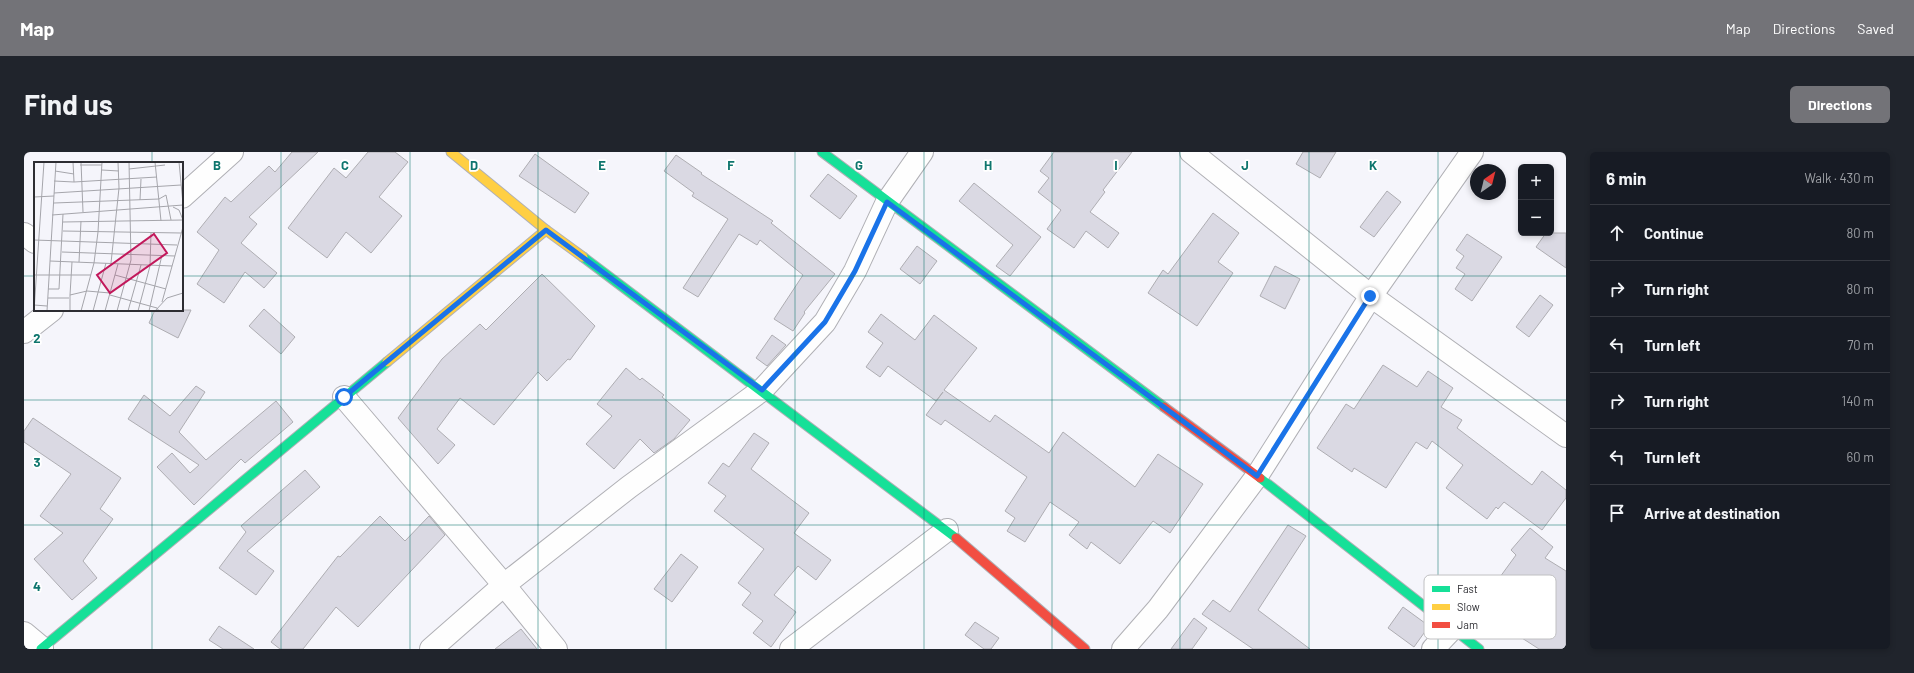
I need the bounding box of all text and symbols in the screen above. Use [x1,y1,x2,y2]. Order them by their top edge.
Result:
text: Map [20,17,54,40]
text: Map [1726,20,1751,37]
text: Directions [1773,20,1835,37]
text: Saved [1857,20,1894,37]
button: Directions [1790,86,1890,123]
text: Find us [24,87,113,121]
text: B [213,157,221,173]
text: C [341,157,349,173]
text: D [470,157,478,173]
text: E [598,157,606,173]
text: F [727,157,735,173]
text: G [855,157,863,173]
text: H [984,157,992,173]
text: I [1114,157,1118,173]
text: J [1241,157,1249,173]
text: K [1369,157,1377,173]
inset map [34,162,183,311]
north arrow [1470,164,1506,200]
map controls [1518,164,1554,236]
button: + [1518,164,1554,200]
text: 6 min [1606,168,1646,188]
text: Walk · 430 m [1805,170,1874,186]
button: − [1518,200,1554,236]
icon: ahead [1606,222,1628,244]
text: Continue [1644,224,1704,242]
text: 80 m [1847,225,1874,241]
icon: right [1606,278,1628,300]
text: Turn right [1644,280,1709,298]
text: 80 m [1847,281,1874,297]
route end [1361,287,1379,305]
text: 2 [33,330,41,346]
icon: left [1606,334,1628,356]
text: Turn left [1644,336,1700,354]
text: 70 m [1847,337,1874,353]
route start [335,388,353,406]
icon: right [1606,390,1628,412]
text: Turn right [1644,392,1709,410]
text: 140 m [1842,393,1874,409]
icon: left [1606,446,1628,468]
text: Turn left [1644,448,1700,466]
text: 60 m [1847,449,1874,465]
text: 3 [33,454,41,470]
icon: arrive [1606,502,1628,524]
text: Arrive at destination [1644,504,1780,522]
legend [1424,575,1556,639]
text: 4 [33,578,41,594]
text: Fast [1457,582,1478,595]
text: Slow [1457,600,1480,613]
text: Jam [1457,618,1478,631]

